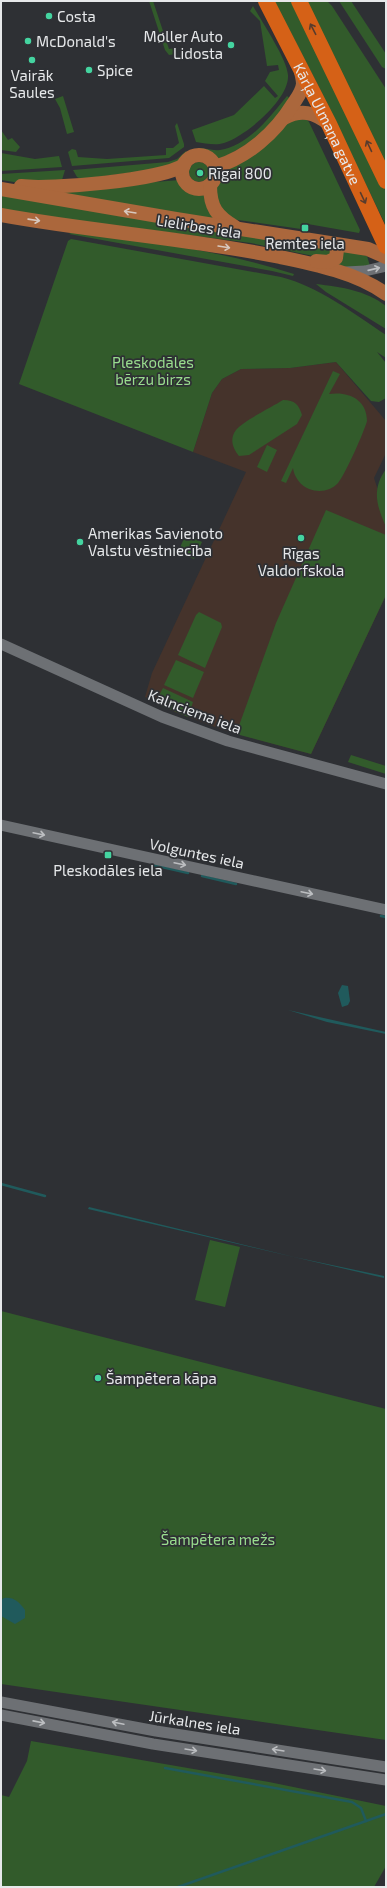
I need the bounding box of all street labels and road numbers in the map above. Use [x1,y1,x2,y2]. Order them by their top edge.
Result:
street label: Kārļa Ulmaņa gatve [290,59,365,187]
street label: Lielirbes iela [155,210,243,242]
street label: Kalnciema iela [146,685,244,737]
street label: Volguntes iela [148,834,246,872]
street label: Jūrkalnes iela [148,1706,242,1738]

